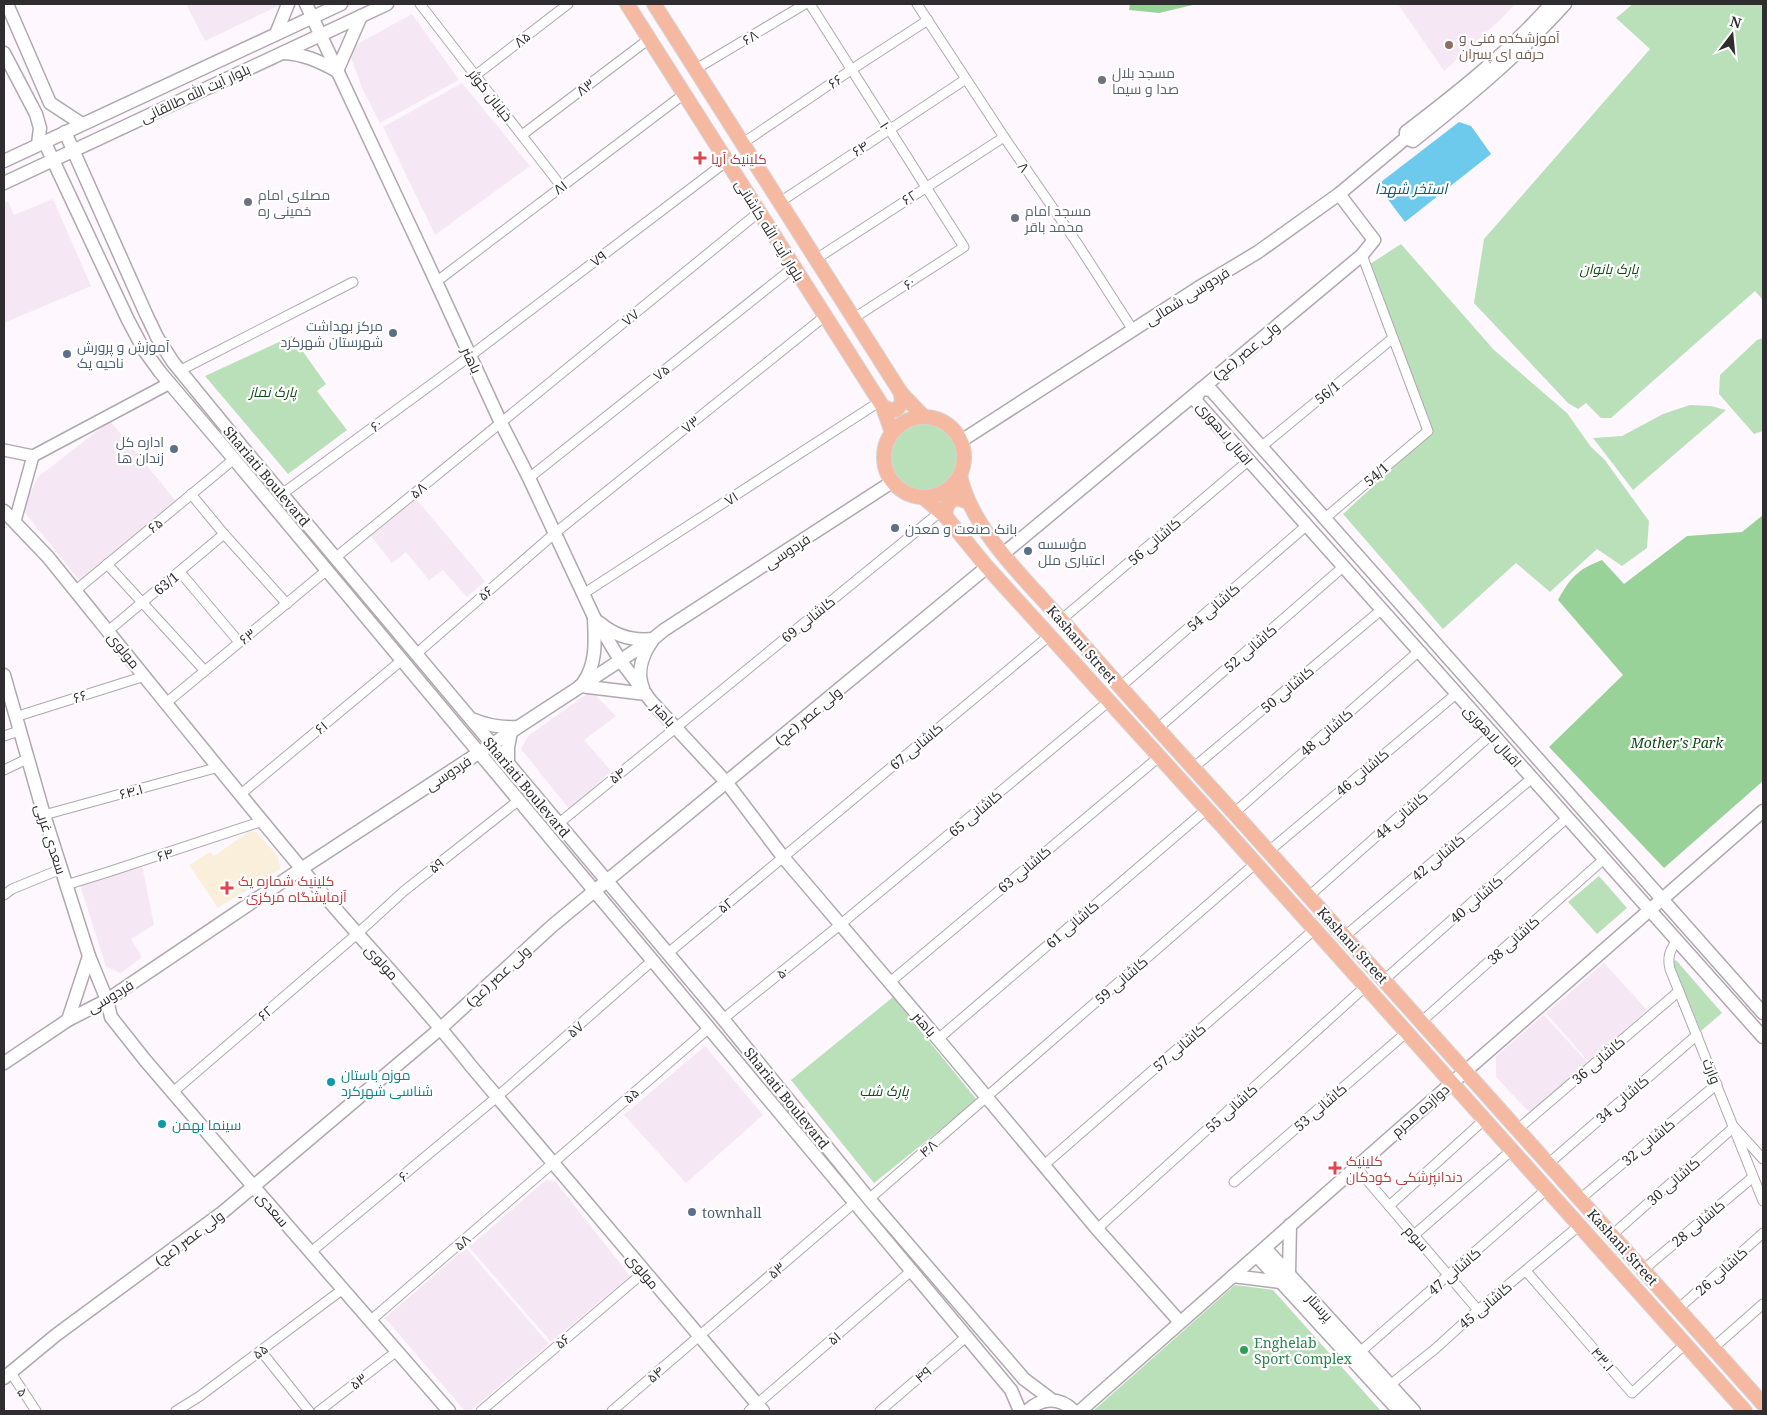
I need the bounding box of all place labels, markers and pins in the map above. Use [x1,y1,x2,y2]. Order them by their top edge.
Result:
place label: آموزشکده فنی و حرفه ای پسران [1459,28,1560,64]
marker: آموزشکده فنی و حرفه ای پسران [1443,39,1455,51]
place label: مسجد بلال صدا و سیما [1112,63,1179,98]
marker: مسجد بلال صدا و سیما [1096,74,1108,86]
place label: کلینیک آریا [711,149,767,168]
marker: کلینیک آریا [693,151,707,165]
place label: مصلای امام خمینی ره [258,185,330,220]
marker: مصلای امام خمینی ره [242,196,254,208]
place label: مسجد امام محمد باقر [1024,201,1091,236]
marker: مسجد امام محمد باقر [1009,212,1021,224]
place label: مرکز بهداشت شهرستان شهرکرد [280,316,383,351]
marker: مرکز بهداشت شهرستان شهرکرد [387,327,399,339]
place label: آموزش و پرورش ناحیه یک [77,337,170,372]
marker: آموزش و پرورش ناحیه یک [61,348,73,360]
place label: اداره کل زندان ها [116,432,164,467]
marker: اداره کل زندان ها [168,443,180,455]
place label: بانک صنعت و معدن [905,519,1017,538]
marker: بانک صنعت و معدن [889,522,901,534]
place label: مؤسسه اعتباری ملل [1038,534,1105,569]
marker: مؤسسه اعتباری ملل [1022,545,1034,557]
place label: کلینیک شماره یک - آزمایشگاه مرکزی [238,871,347,906]
marker: کلینیک شماره یک - آزمایشگاه مرکزی [220,881,234,895]
place label: موزه باستان شناسی شهرکرد [341,1065,433,1100]
marker: موزه باستان شناسی شهرکرد [325,1076,337,1088]
place label: سینما بهمن [172,1115,241,1134]
marker: سینما بهمن [156,1118,168,1130]
place label: کلینیک دندانپزشکی کودکان [1346,1151,1462,1187]
marker: کلینیک دندانپزشکی کودکان [1328,1161,1342,1175]
place label: townhall [702,1203,762,1222]
marker: townhall [686,1206,698,1218]
place label: Enghelab Sport Complex [1254,1333,1353,1368]
marker: Enghelab Sport Complex [1238,1344,1250,1356]

